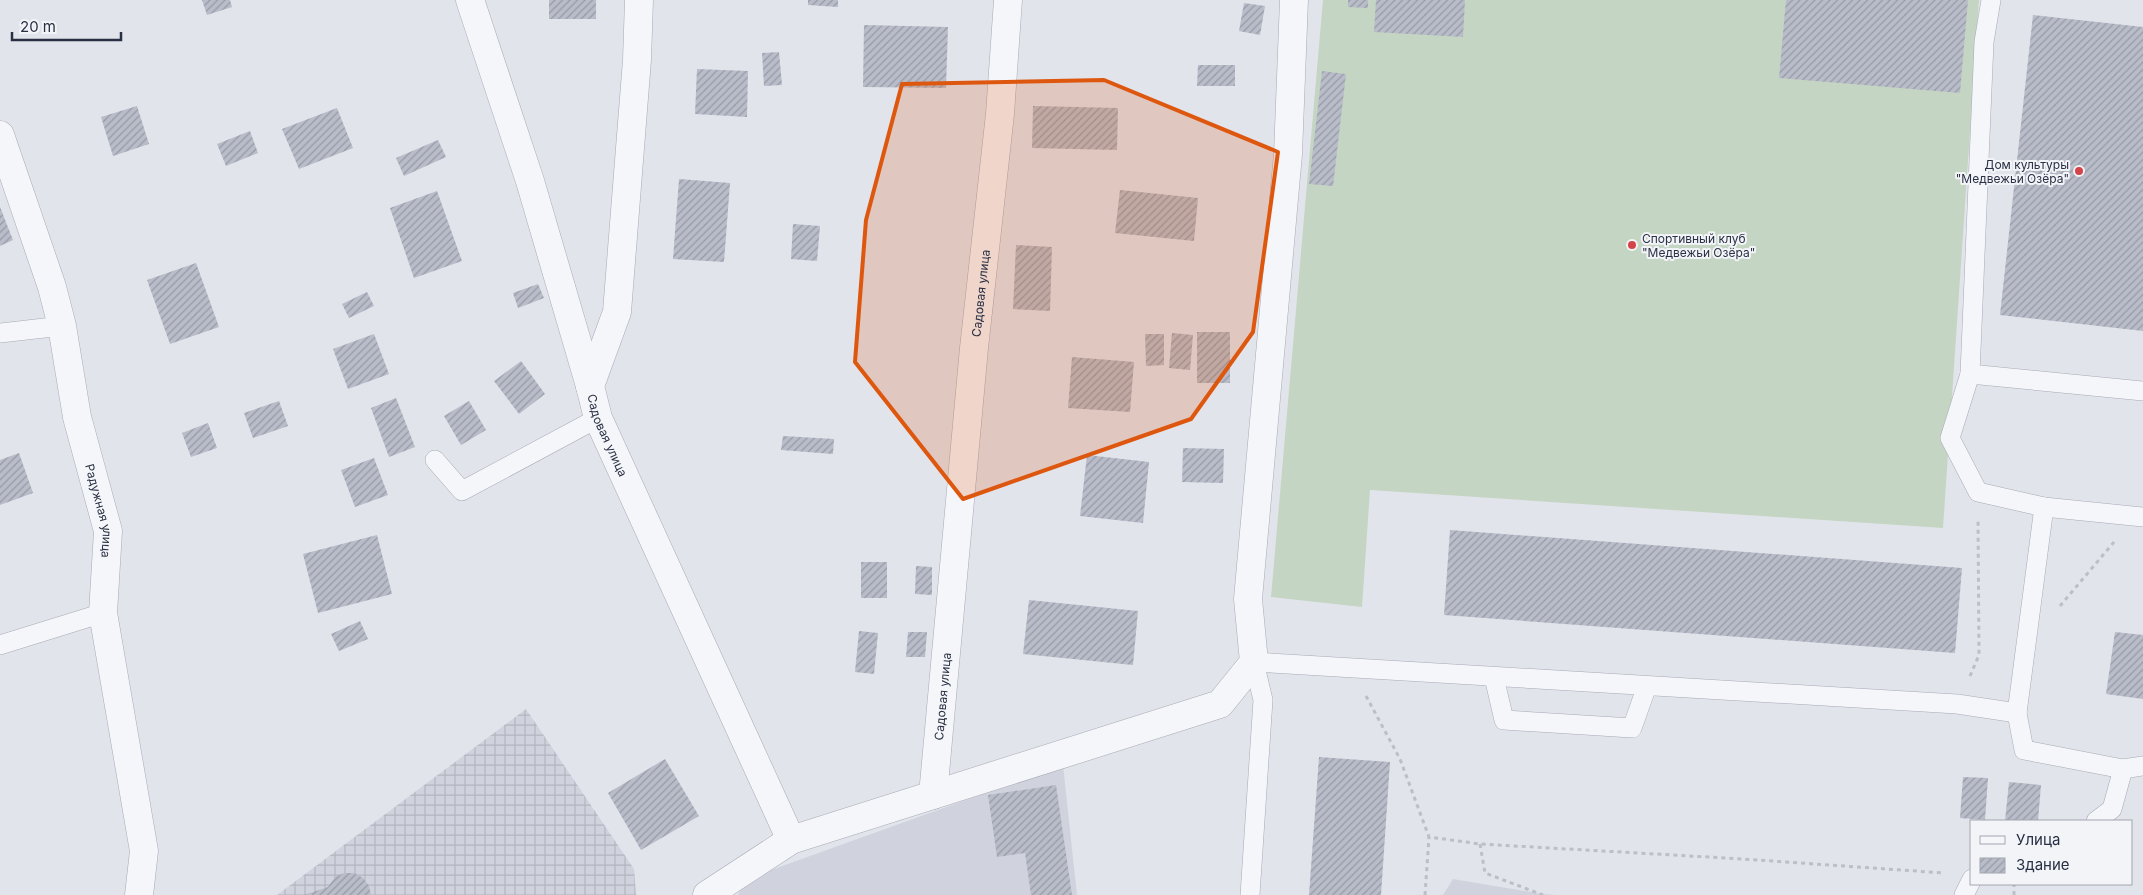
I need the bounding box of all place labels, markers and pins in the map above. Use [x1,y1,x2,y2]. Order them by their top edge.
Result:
place label: Дом культуры "Медвежьи Озёра" [1956,157,2069,186]
marker: Дом культуры "Медвежьи Озёра" [2073,165,2085,177]
place label: Спортивный клуб "Медвежьи Озёра" [1642,231,1755,260]
marker: Спортивный клуб "Медвежьи Озёра" [1626,239,1638,251]

